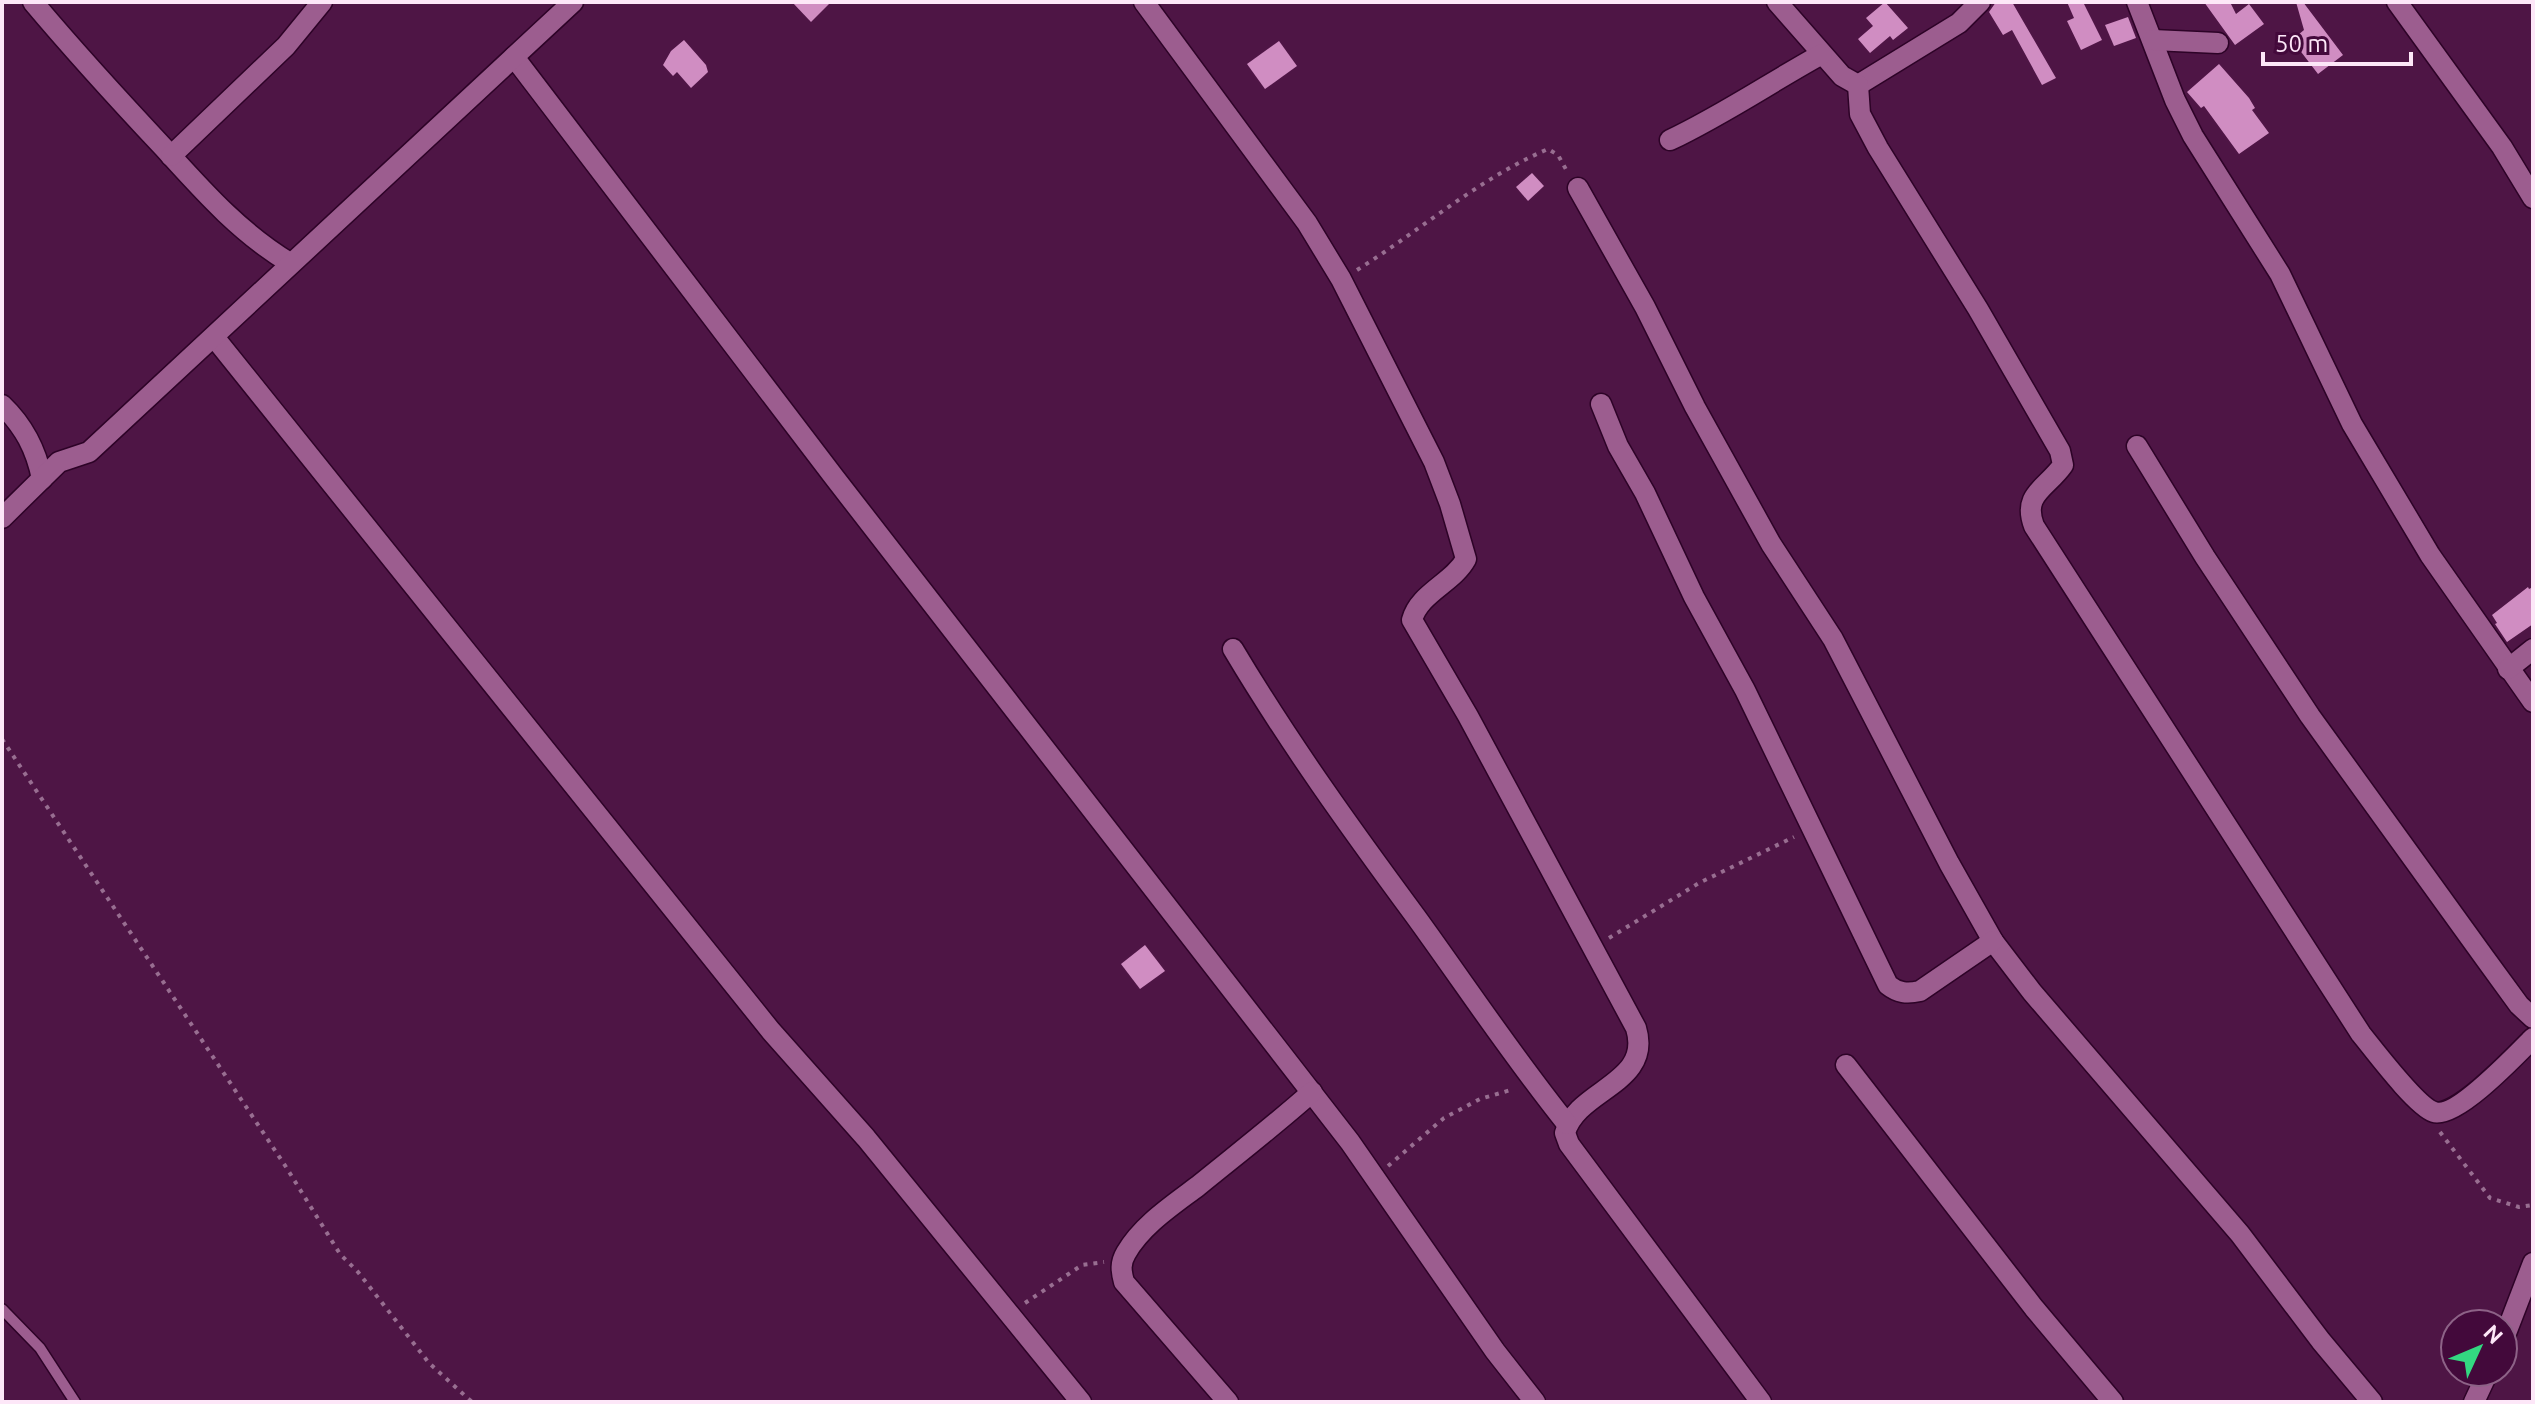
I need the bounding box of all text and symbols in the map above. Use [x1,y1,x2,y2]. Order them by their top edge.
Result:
scale bar [2263,16,2411,66]
text: 50 m [2275,30,2328,57]
north arrow [2439,1308,2519,1388]
text: N [2479,1319,2508,1348]

